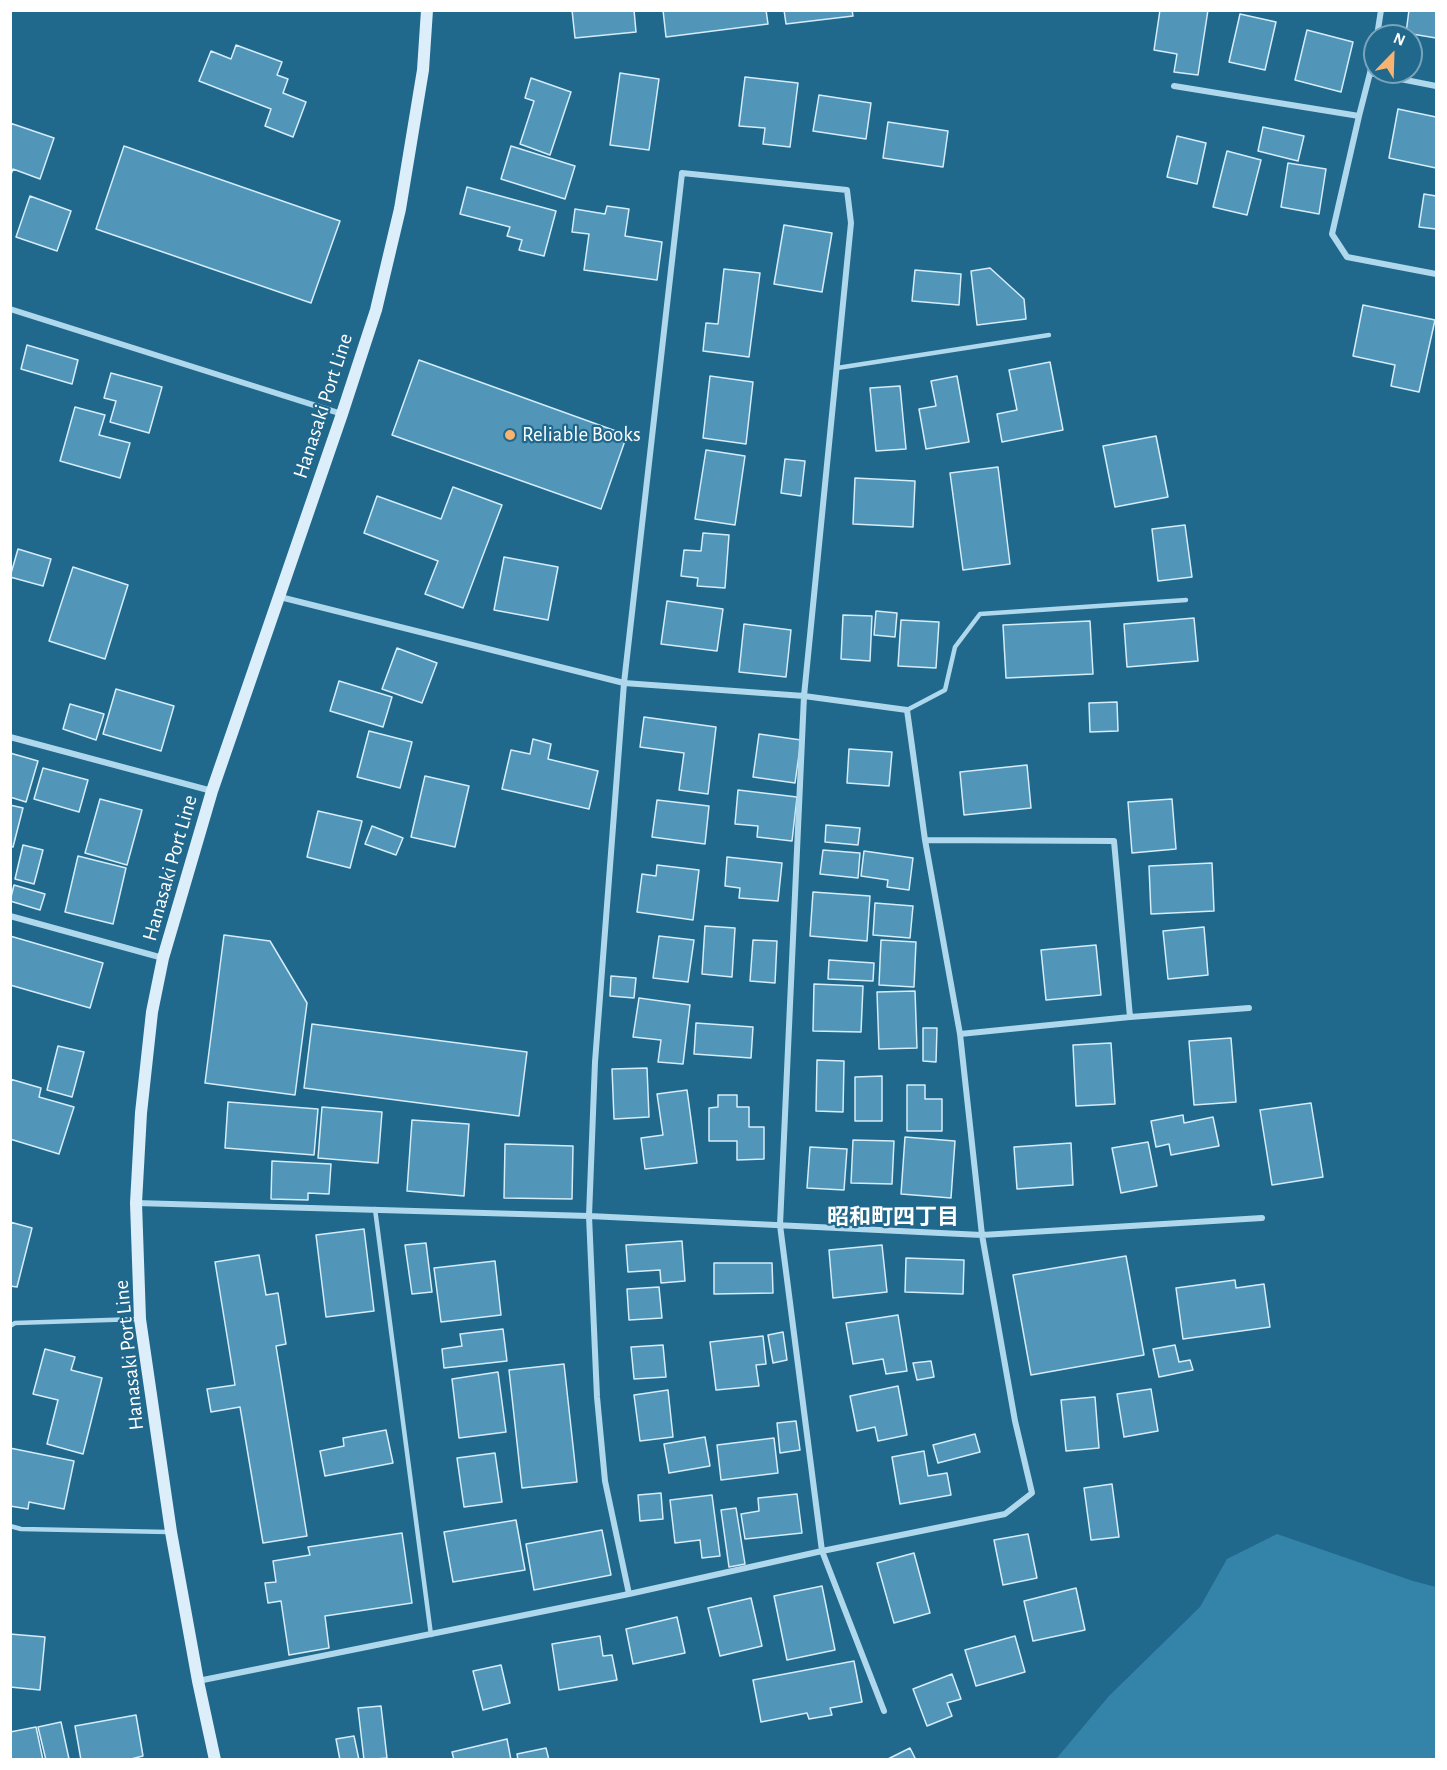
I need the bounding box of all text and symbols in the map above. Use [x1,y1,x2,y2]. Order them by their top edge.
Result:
north arrow [1363,24,1423,84]
text: N [1391,30,1407,49]
street label: Hanasaki Port Line [288,330,358,482]
place label: Reliable Books [522,422,641,448]
marker: Reliable Books [503,428,517,442]
street label: Hanasaki Port Line [137,792,203,944]
district label: 昭和町四丁目 [827,1204,959,1230]
street label: Hanasaki Port Line [109,1279,149,1431]

